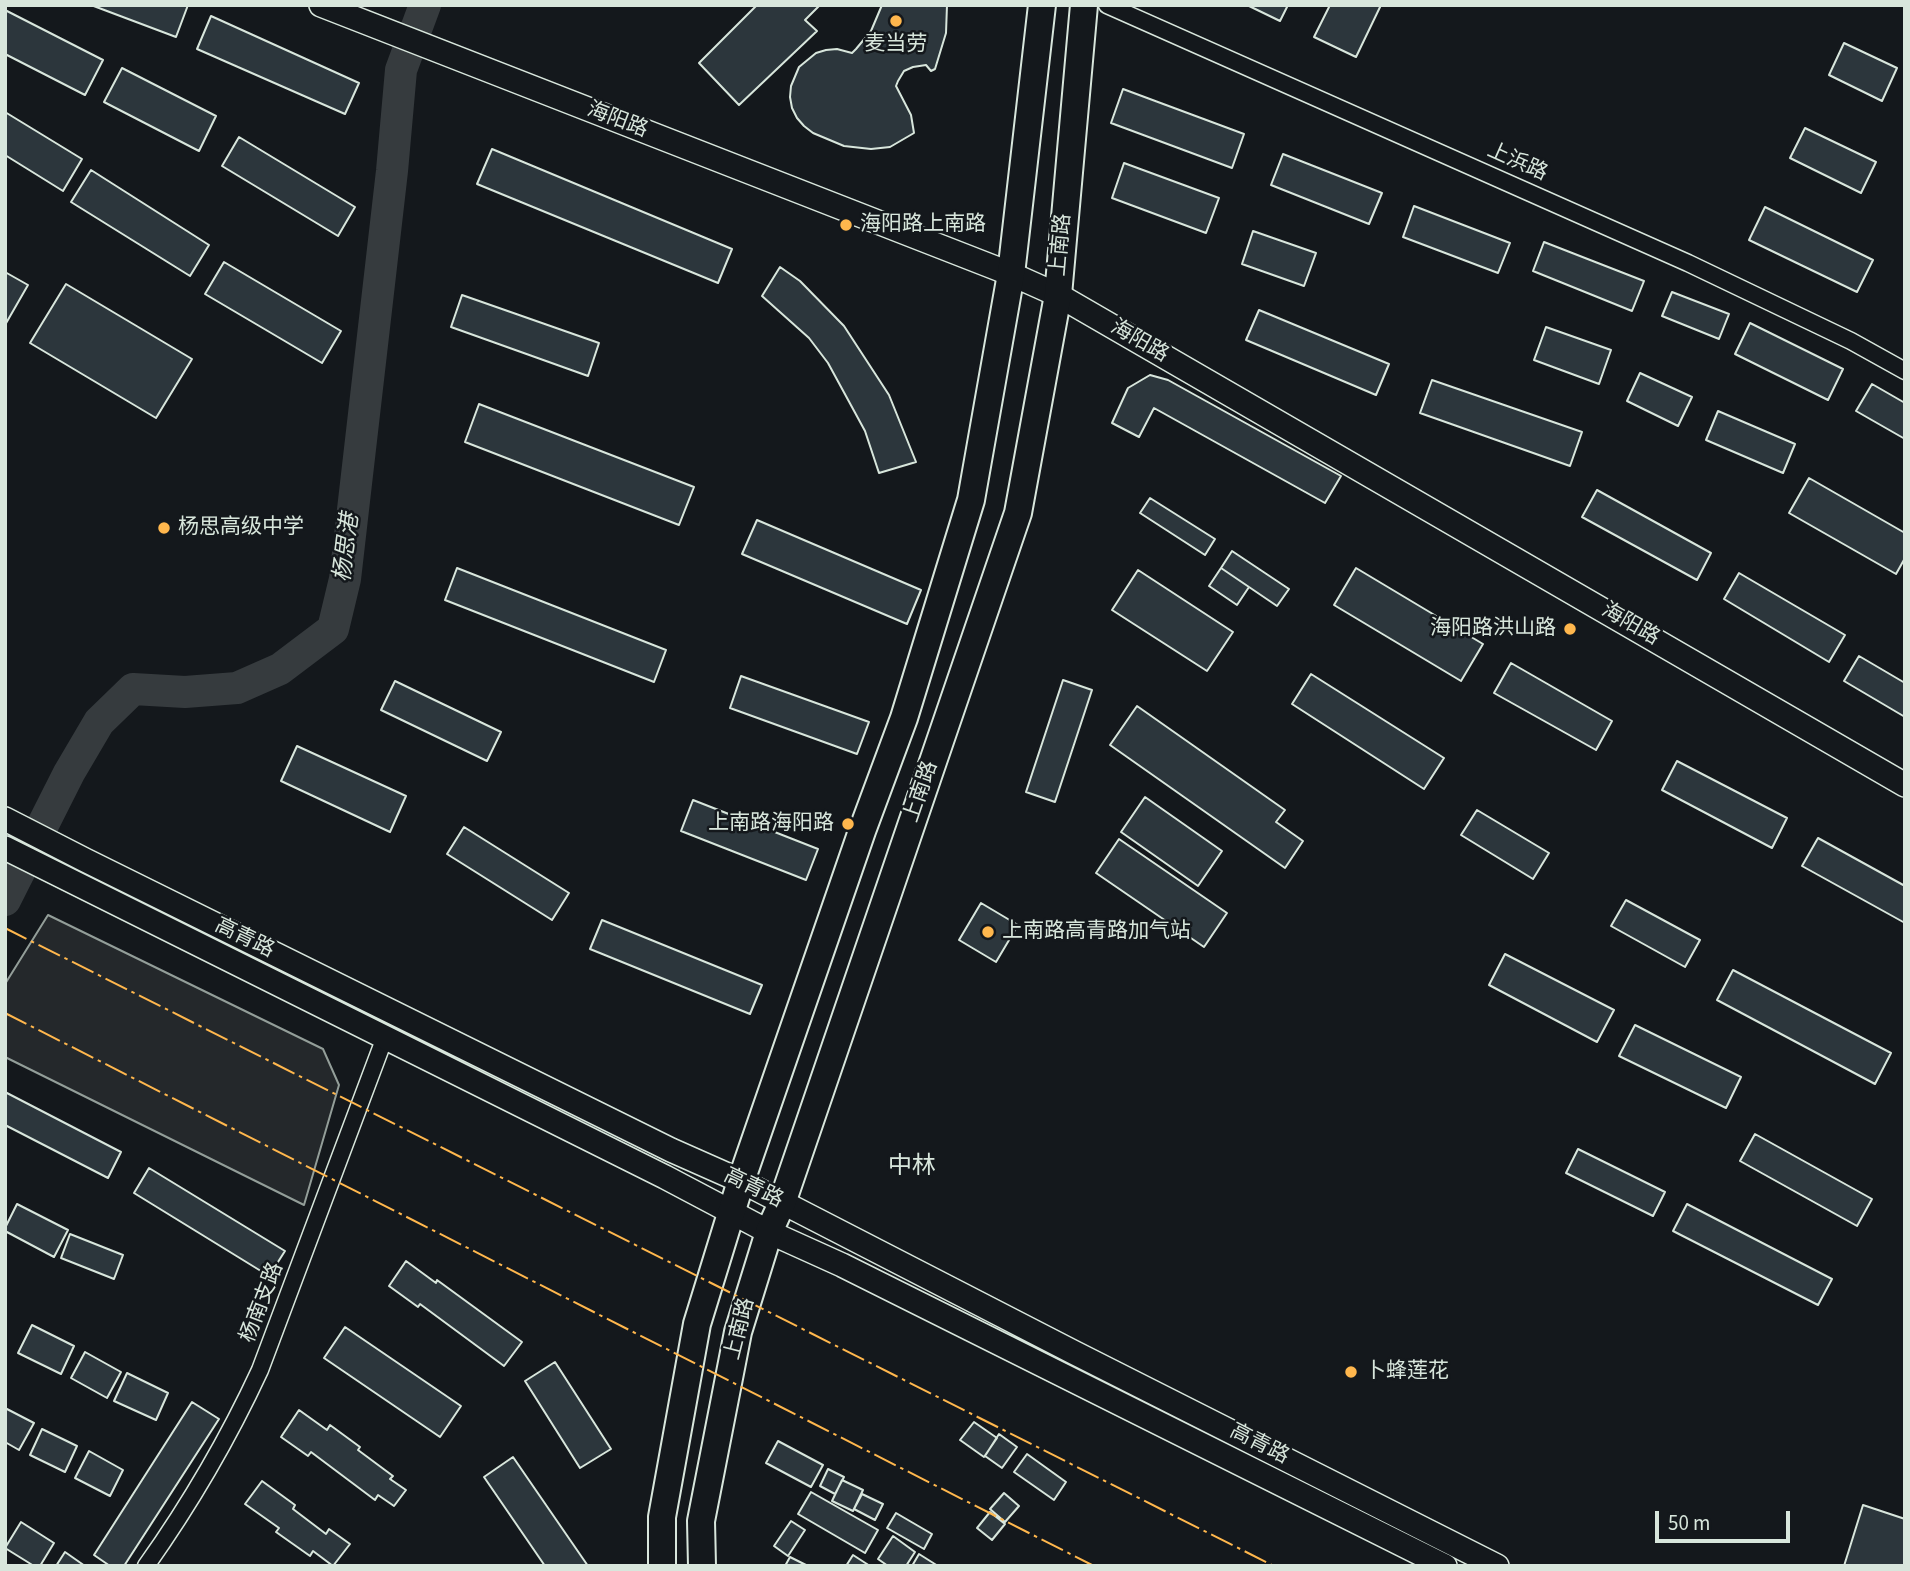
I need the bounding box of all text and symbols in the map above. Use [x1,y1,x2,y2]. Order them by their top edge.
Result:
marker: 麦当劳 [888,13,904,29]
place label: 麦当劳 [865,32,927,58]
street label: 海阳路 [583,98,651,144]
street label: 上浜路 [1483,139,1551,187]
place label: 海阳路上南路 [860,212,986,238]
street label: 上南路 [1047,213,1077,277]
marker: 海阳路上南路 [838,217,854,233]
street label: 海阳路 [1105,315,1173,369]
water label: 杨思港 [330,512,366,584]
place label: 杨思高级中学 [178,515,304,541]
marker: 杨思高级中学 [156,520,172,536]
street label: 海阳路 [1596,598,1664,652]
place label: 海阳路洪山路 [1430,616,1556,642]
marker: 海阳路洪山路 [1562,621,1578,637]
street label: 上南路 [900,758,944,826]
place label: 上南路海阳路 [708,811,834,837]
marker: 上南路海阳路 [840,816,856,832]
street label: 高青路 [210,914,278,964]
place label: 上南路高青路加气站 [1002,919,1191,945]
marker: 上南路高青路加气站 [980,924,996,940]
district label: 中林 [888,1154,936,1182]
street label: 高青路 [719,1164,787,1214]
street label: 杨南支路 [236,1259,290,1347]
street label: 上南路 [721,1295,761,1363]
place label: 卜蜂莲花 [1365,1359,1449,1385]
marker: 卜蜂莲花 [1343,1364,1359,1380]
street label: 高青路 [1225,1419,1293,1471]
scale bar [1658,1498,1793,1542]
text: 50 m [1668,1508,1710,1538]

